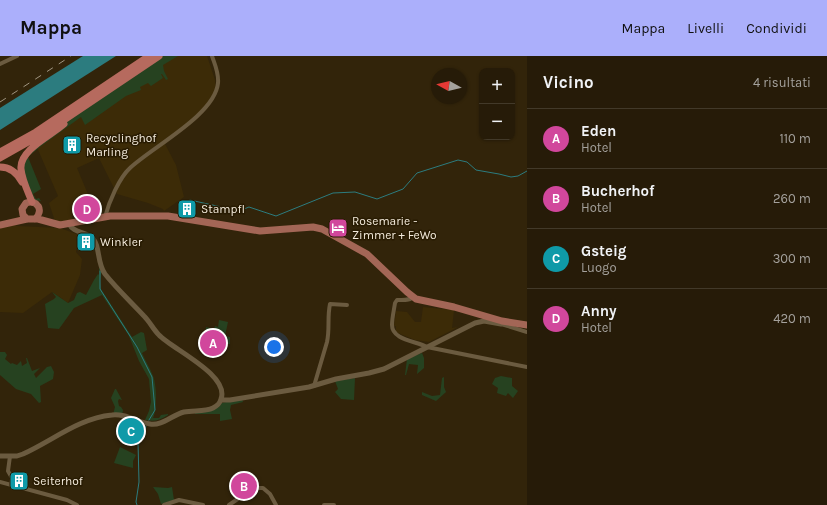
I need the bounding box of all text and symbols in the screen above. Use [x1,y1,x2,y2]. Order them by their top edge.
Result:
text: Mappa [20,17,82,39]
text: Mappa [622,20,665,37]
text: Livelli [687,20,724,37]
text: Condividi [746,20,807,37]
north arrow [431,68,467,104]
map controls [479,68,515,140]
button: + [479,68,515,104]
text: Vicino [543,72,594,92]
text: 4 risultati [753,75,811,90]
button: − [479,104,515,140]
text: Eden [581,122,616,140]
place label: Recyclinghof Marling [86,131,157,159]
text: A [552,131,560,146]
text: 110 m [779,131,811,146]
building icon: Recyclinghof Marling [61,134,83,156]
text: Hotel [581,140,612,155]
text: Bucherhof [581,182,655,200]
text: B [552,191,560,206]
text: 260 m [773,191,811,206]
pin: D [74,194,100,224]
building icon: Stampfl [176,198,198,220]
text: Hotel [581,200,612,215]
place label: Stampfl [201,202,245,216]
place label: Rosemarie - Zimmer + FeWo [352,214,437,242]
hotel icon: Rosemarie - Zimmer + FeWo [327,217,349,239]
building icon: Winkler [75,231,97,253]
place label: Winkler [100,235,143,249]
text: Gsteig [581,242,627,260]
text: C [552,251,560,266]
text: 300 m [773,251,811,266]
text: Luogo [581,260,617,275]
text: Anny [581,302,617,320]
text: D [552,311,560,326]
text: 420 m [773,311,811,326]
text: Hotel [581,320,612,335]
pin: A [200,328,226,358]
your location [264,337,284,357]
pin: C [118,416,144,446]
building icon: Seiterhof [8,470,30,492]
pin: B [231,471,257,501]
place label: Seiterhof [33,474,84,488]

